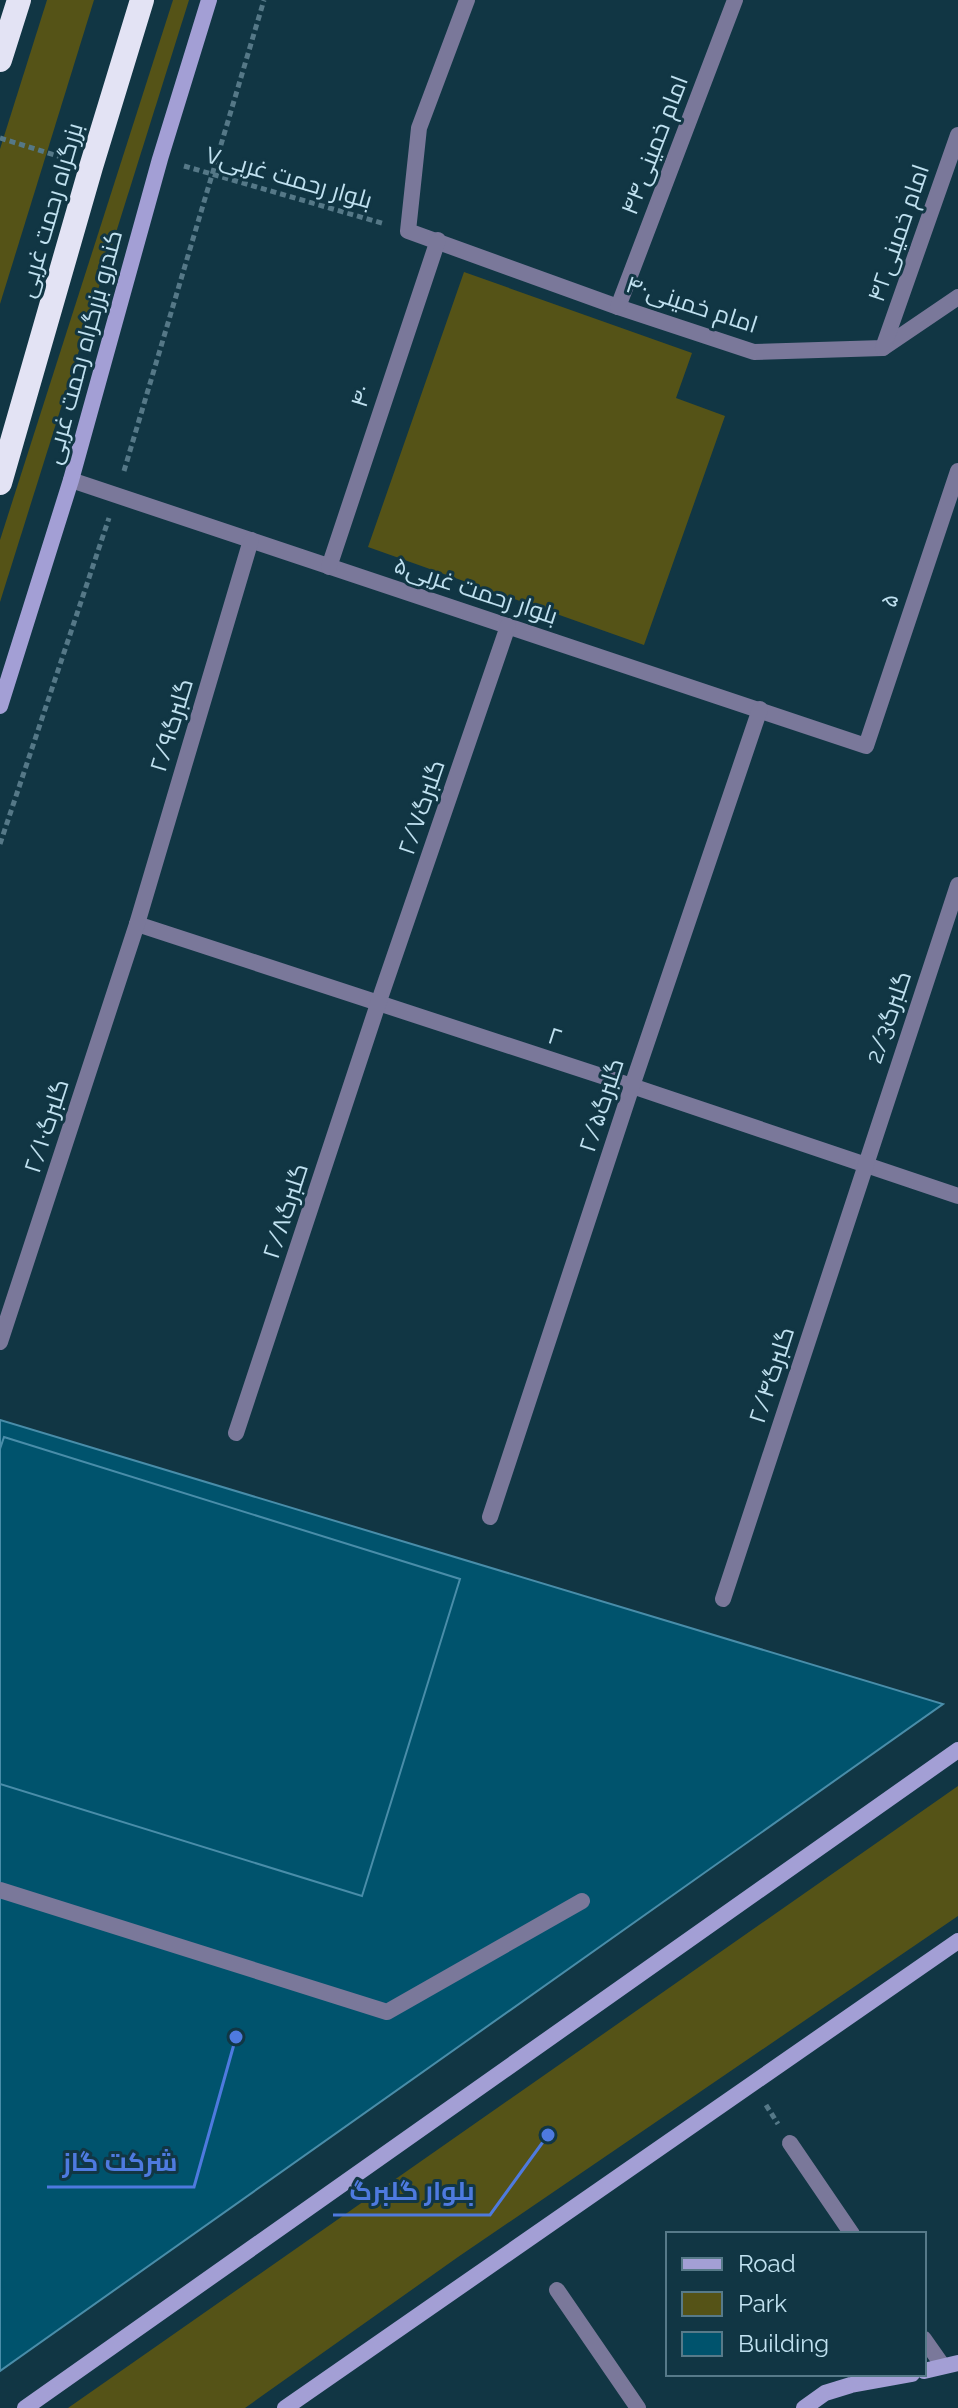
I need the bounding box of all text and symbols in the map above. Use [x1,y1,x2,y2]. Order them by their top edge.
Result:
street label: ۴۴امام خمینی [614,71,696,219]
street label: بزرگراه رحمت غربی [11,119,89,301]
street label: بلوار رحمت غربی۷ [202,139,376,215]
street label: امام خمینی۴۲ [861,160,937,306]
street label: کندرو بزرگراه رحمت غربی [38,227,128,467]
street label: امام خمینی۴۰ [622,269,762,341]
street label: ۴۰ [344,381,378,411]
street label: بلوار رحمت غربی۵ [391,550,561,630]
street label: ۵ [873,589,905,611]
street label: گلبرگ۲/۹ [143,675,199,775]
street label: گلبرگ۲/۷ [391,756,451,858]
street label: 2/3گلبرگ [859,967,917,1067]
street label: ۲ [545,1020,565,1052]
street label: گلبرگ۲/۵ [572,1054,630,1156]
street label: گلبرگ۲/۱۰ [17,1075,75,1177]
street label: گلبرگ۲/۸ [256,1160,314,1262]
street label: گلبرگ۲/۴ [742,1323,800,1427]
callout: شرکت گاز [47,2137,194,2187]
text: شرکت گاز [61,2147,178,2178]
callout: بلوار گلبرگ [333,2165,490,2215]
text: بلوار گلبرگ [349,2176,475,2206]
legend [666,2232,926,2376]
text: Road [738,2249,796,2278]
text: Park [738,2289,787,2318]
text: Building [738,2329,829,2358]

